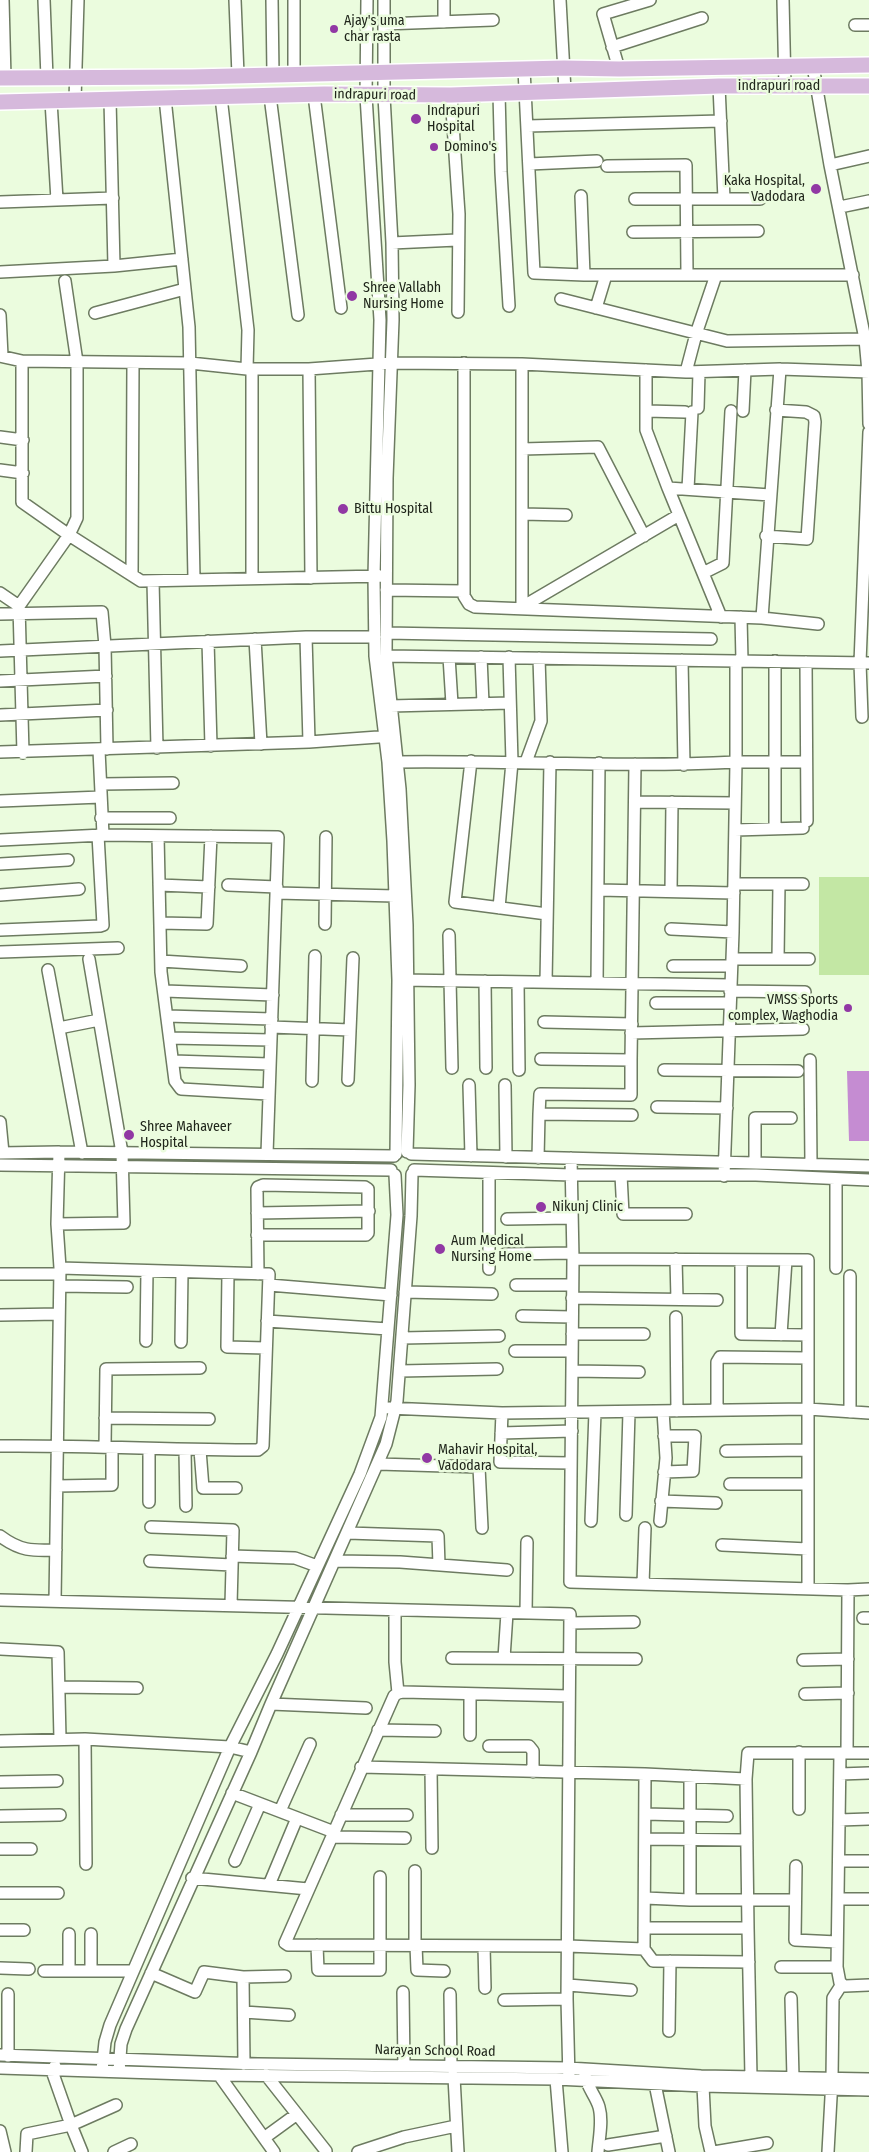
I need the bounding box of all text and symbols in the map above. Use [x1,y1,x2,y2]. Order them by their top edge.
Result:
place label: Ajay's uma char rasta [344,13,405,46]
marker: Ajay's uma char rasta [328,23,340,35]
street label: indrapuri road [738,78,820,94]
street label: indrapuri road [334,86,416,104]
place label: Indrapuri Hospital [427,103,480,136]
marker: Indrapuri Hospital [409,112,423,126]
place label: Domino's [444,139,497,155]
marker: Domino's [428,141,440,153]
place label: Kaka Hospital, Vadodara [724,173,805,206]
marker: Kaka Hospital, Vadodara [809,182,823,196]
place label: Shree Vallabh Nursing Home [363,280,444,312]
marker: Shree Vallabh Nursing Home [345,289,359,303]
place label: Bittu Hospital [354,501,433,517]
marker: Bittu Hospital [336,502,350,516]
place label: VMSS Sports complex, Waghodia [728,992,838,1024]
marker: VMSS Sports complex, Waghodia [842,1002,854,1014]
place label: Shree Mahaveer Hospital [140,1119,232,1152]
marker: Shree Mahaveer Hospital [122,1128,136,1142]
place label: Nikunj Clinic [552,1199,623,1215]
marker: Nikunj Clinic [534,1200,548,1214]
place label: Aum Medical Nursing Home [451,1233,532,1266]
marker: Aum Medical Nursing Home [433,1242,447,1256]
place label: Mahavir Hospital, Vadodara [438,1442,537,1474]
marker: Mahavir Hospital, Vadodara [420,1451,434,1465]
street label: Narayan School Road [374,2042,496,2060]

